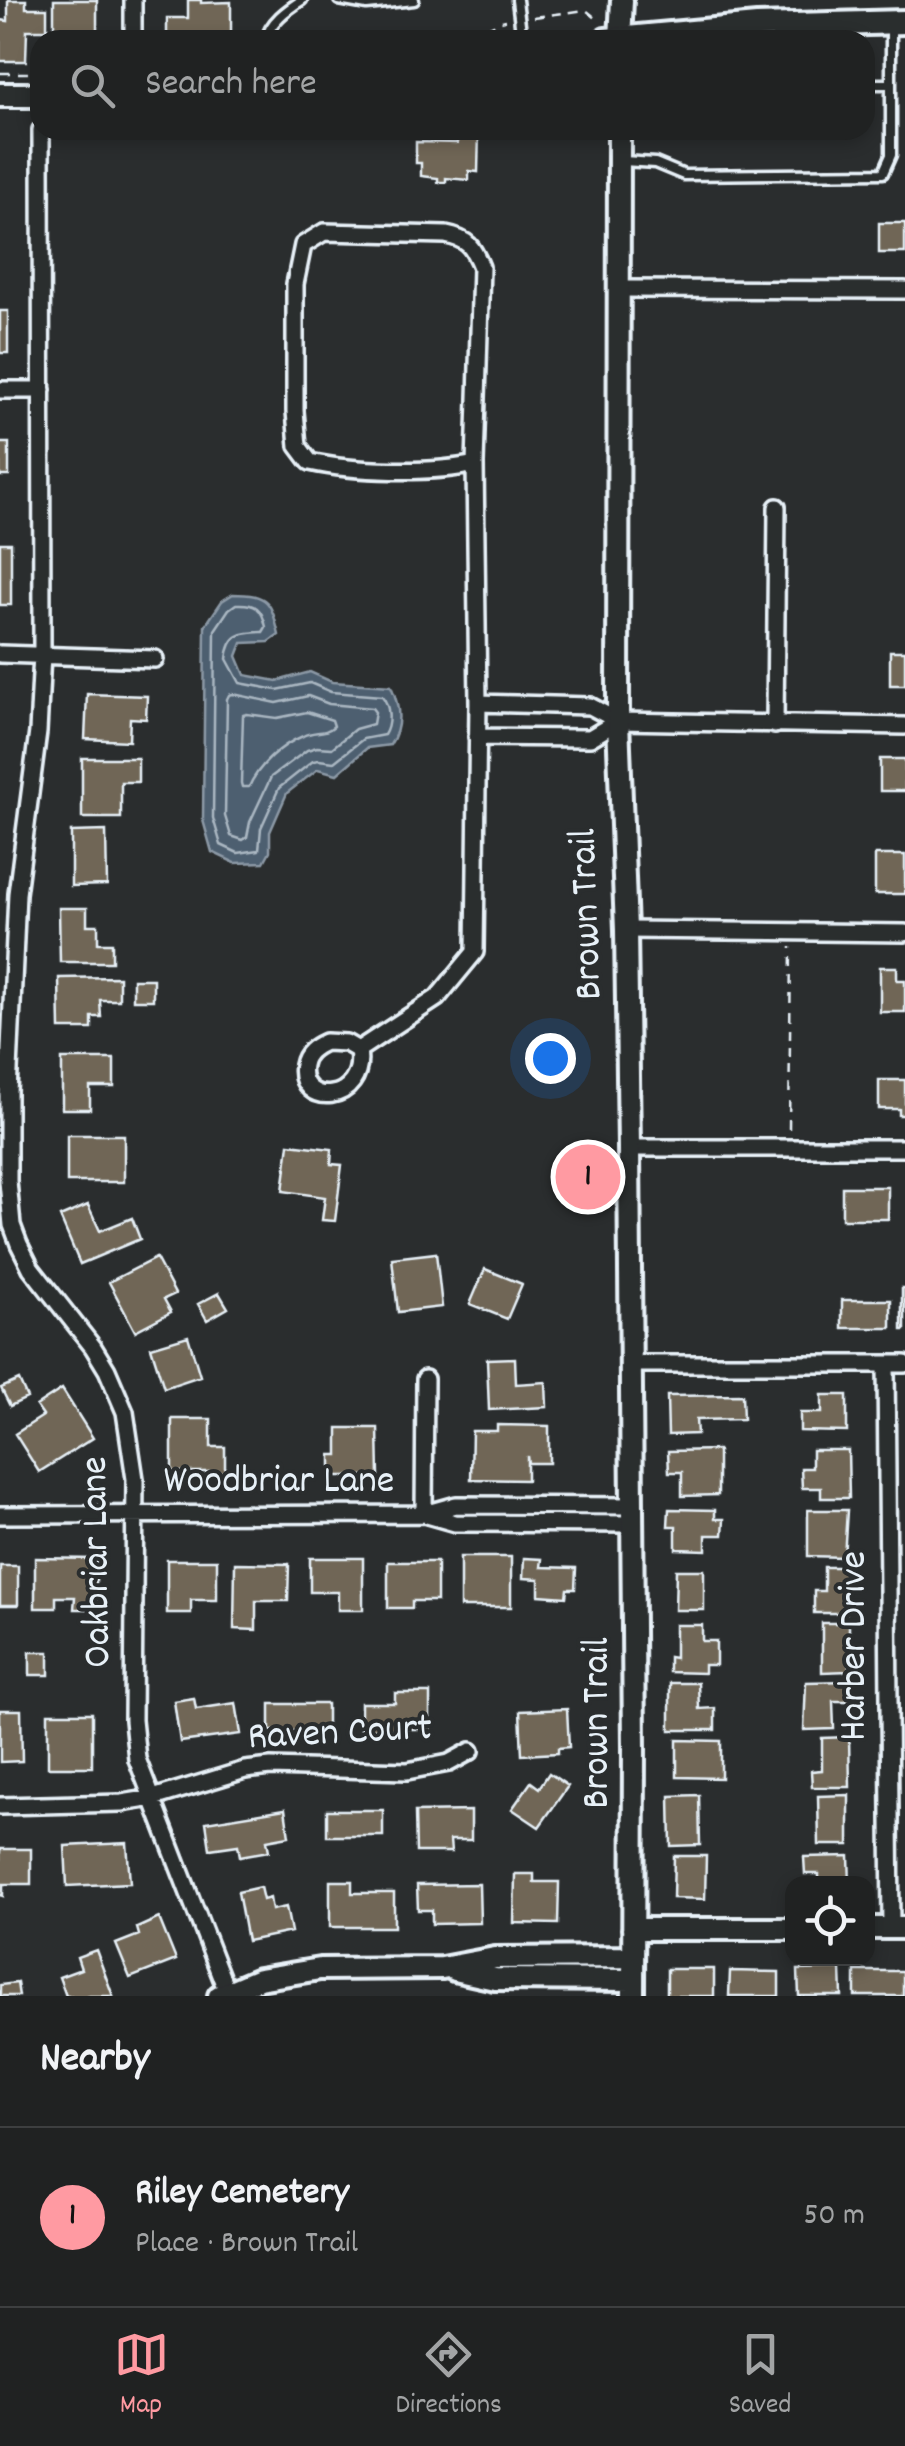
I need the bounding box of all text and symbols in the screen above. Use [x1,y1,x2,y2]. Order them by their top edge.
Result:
search box [30,30,875,140]
icon: search [65,58,120,113]
text: Search here [145,58,317,113]
street label: Brown Trail [558,827,620,1001]
your location [525,1033,576,1084]
pin: 1 [556,1140,620,1214]
street label: Woodbriar Lane [164,1455,394,1512]
street label: Oakbriar Lane [69,1456,129,1668]
street label: Harber Drive [828,1551,885,1741]
street label: Brown Trail [571,1637,628,1809]
street label: Raven Court [246,1702,434,1768]
map controls [785,1876,875,1966]
button: locate [785,1876,875,1966]
text: Nearby [40,2031,150,2091]
text: Riley Cemetery [135,2167,349,2222]
text: 1 [69,2194,76,2240]
text: 50 m [803,2194,865,2240]
text: Place · Brown Trail [135,2222,358,2268]
tab: Map [114,2327,169,2427]
tab: Directions [396,2327,502,2427]
tab: Saved [729,2327,791,2427]

